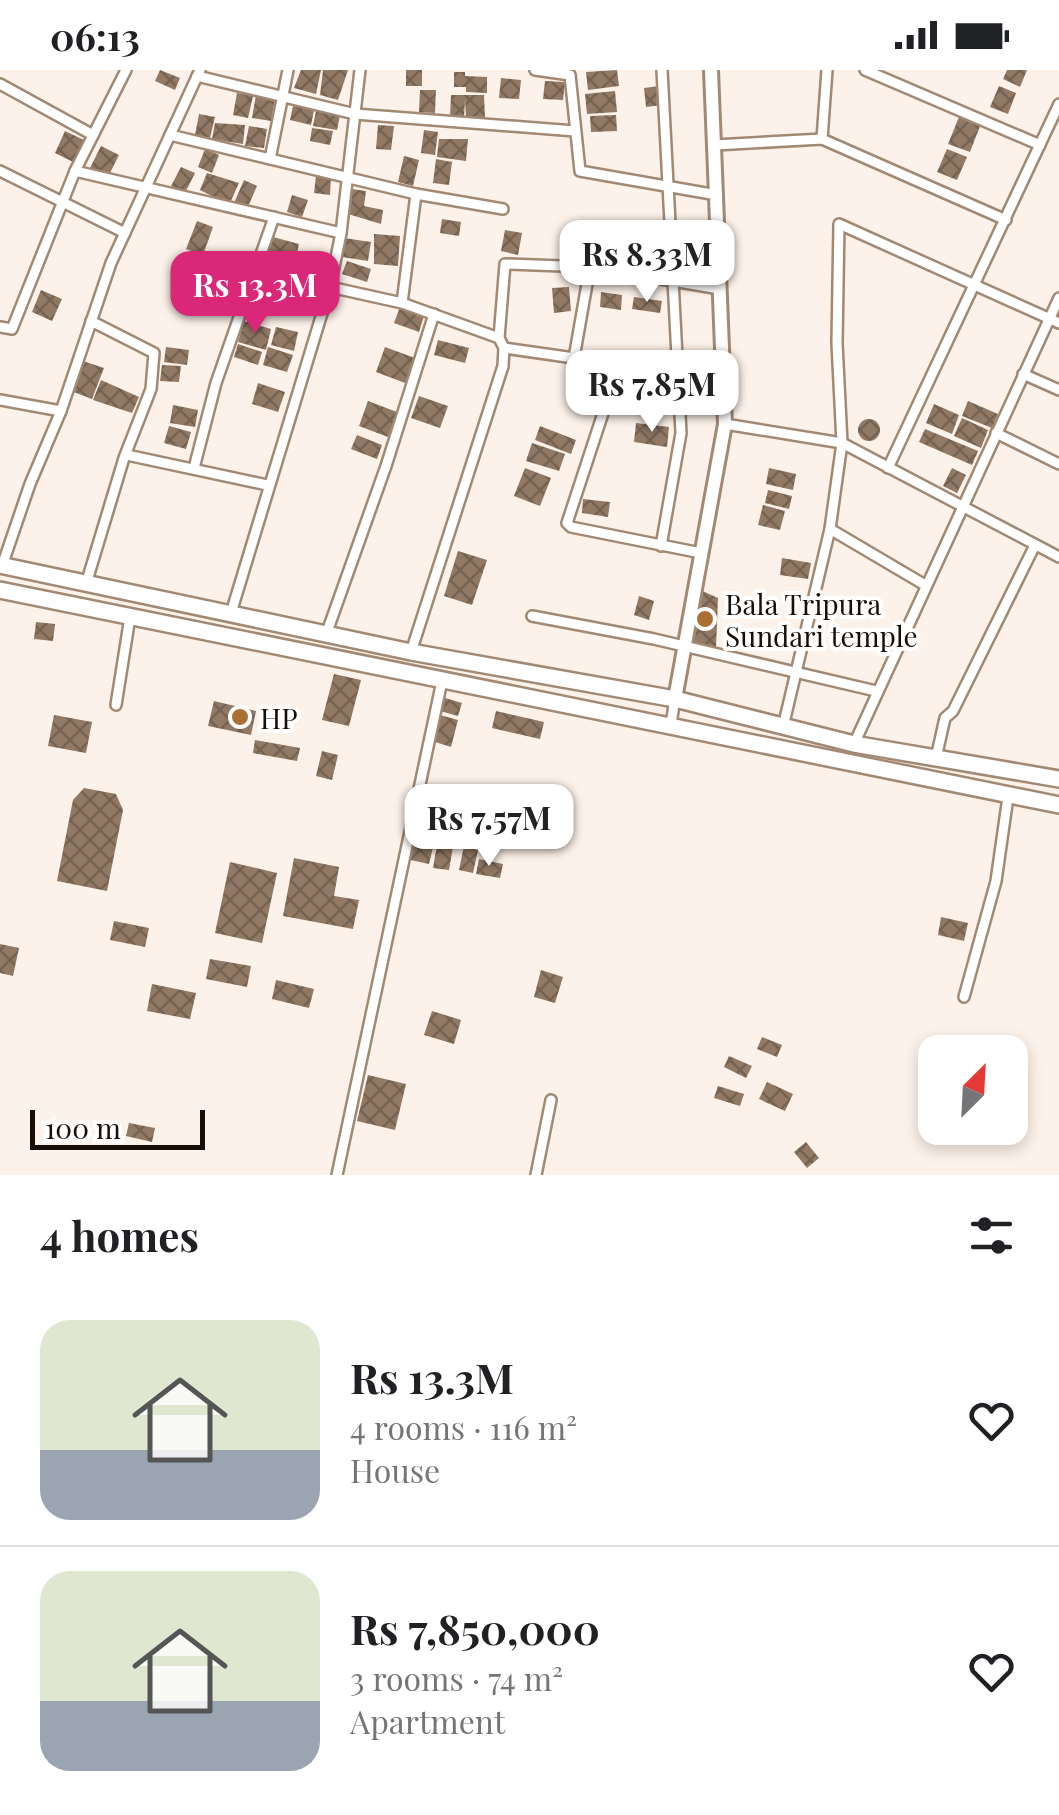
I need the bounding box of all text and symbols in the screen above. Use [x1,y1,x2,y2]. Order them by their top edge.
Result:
text: 06:13 [50,10,140,61]
pin: Rs 8.33M [544,220,750,305]
text: Rs 8.33M [582,231,712,274]
pin: Rs 13.3M [152,251,358,336]
text: Rs 13.3M [193,262,317,305]
pin: Rs 7.85M [549,350,755,435]
text: Rs 7.85M [588,361,716,404]
place label: Bala Tripura Sundari temple [725,585,918,654]
marker: Bala Tripura Sundari temple [694,608,716,630]
place label: HP [260,699,298,736]
marker: HP [229,706,251,728]
pin: Rs 7.57M [386,784,592,869]
text: Rs 7.57M [427,795,551,838]
north arrow [918,1035,1028,1145]
map controls [918,1035,1028,1145]
scale bar [30,1105,205,1150]
text: 100 m [45,1109,121,1146]
text: 4 homes [40,1207,199,1263]
icon: filters [964,1208,1019,1263]
text: Rs 13.3M [350,1349,514,1405]
icon: home [120,1360,240,1480]
icon: heart [964,1393,1019,1448]
text: 4 rooms · 116 m² [350,1405,577,1448]
text: House [350,1448,440,1491]
text: Rs 7,850,000 [350,1600,600,1656]
icon: home [120,1611,240,1731]
icon: heart [964,1644,1019,1699]
text: 3 rooms · 74 m² [350,1656,563,1699]
text: Apartment [350,1699,505,1742]

